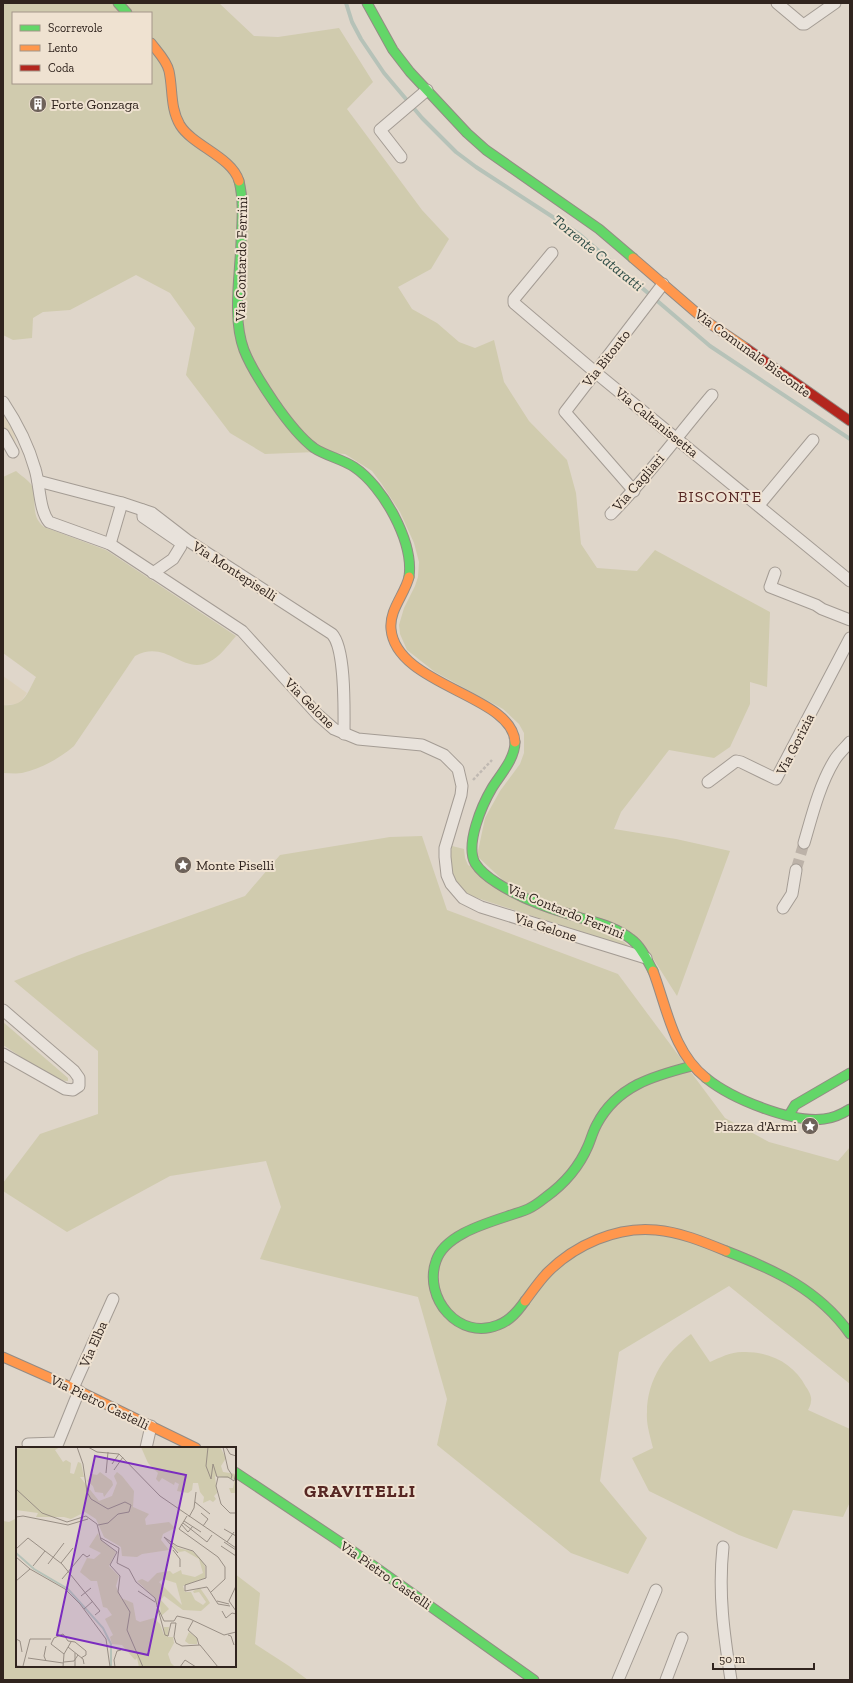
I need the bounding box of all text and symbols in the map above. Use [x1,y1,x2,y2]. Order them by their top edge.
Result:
legend [12,12,152,84]
text: Scorrevole [48,21,103,35]
text: Lento [48,41,78,55]
text: Coda [48,61,74,75]
building icon: Forte Gonzaga [28,94,48,114]
place label: Forte Gonzaga [51,96,139,113]
street label: Via Contardo Ferrini [232,197,251,322]
water label: Torrente Cataratti [549,211,647,295]
street label: Via Comunale Bisconte [691,305,814,401]
street label: Via Bitonto [578,326,634,391]
street label: Via Caltanissetta [611,383,702,461]
street label: Via Cagliari [608,450,668,515]
district label: BISCONTE [678,487,762,506]
street label: Via Montepiselli [188,537,280,605]
street label: Via Gelone [280,674,339,732]
street label: Via Gorizia [772,711,818,779]
place icon: Monte Piselli [173,855,193,875]
place label: Monte Piselli [196,857,274,874]
street label: Via Contardo Ferrini [504,880,627,943]
street label: Via Gelone [512,909,579,946]
place icon: Piazza d'Armi [800,1116,820,1136]
place label: Piazza d'Armi [715,1118,797,1135]
street label: Via Elba [75,1318,111,1371]
street label: Via Pietro Castelli [47,1371,152,1434]
inset map [16,1447,236,1667]
district label: GRAVITELLI [304,1480,416,1502]
street label: Via Pietro Castelli [336,1537,435,1613]
scale bar [713,1645,814,1671]
text: 50 m [719,1652,746,1666]

